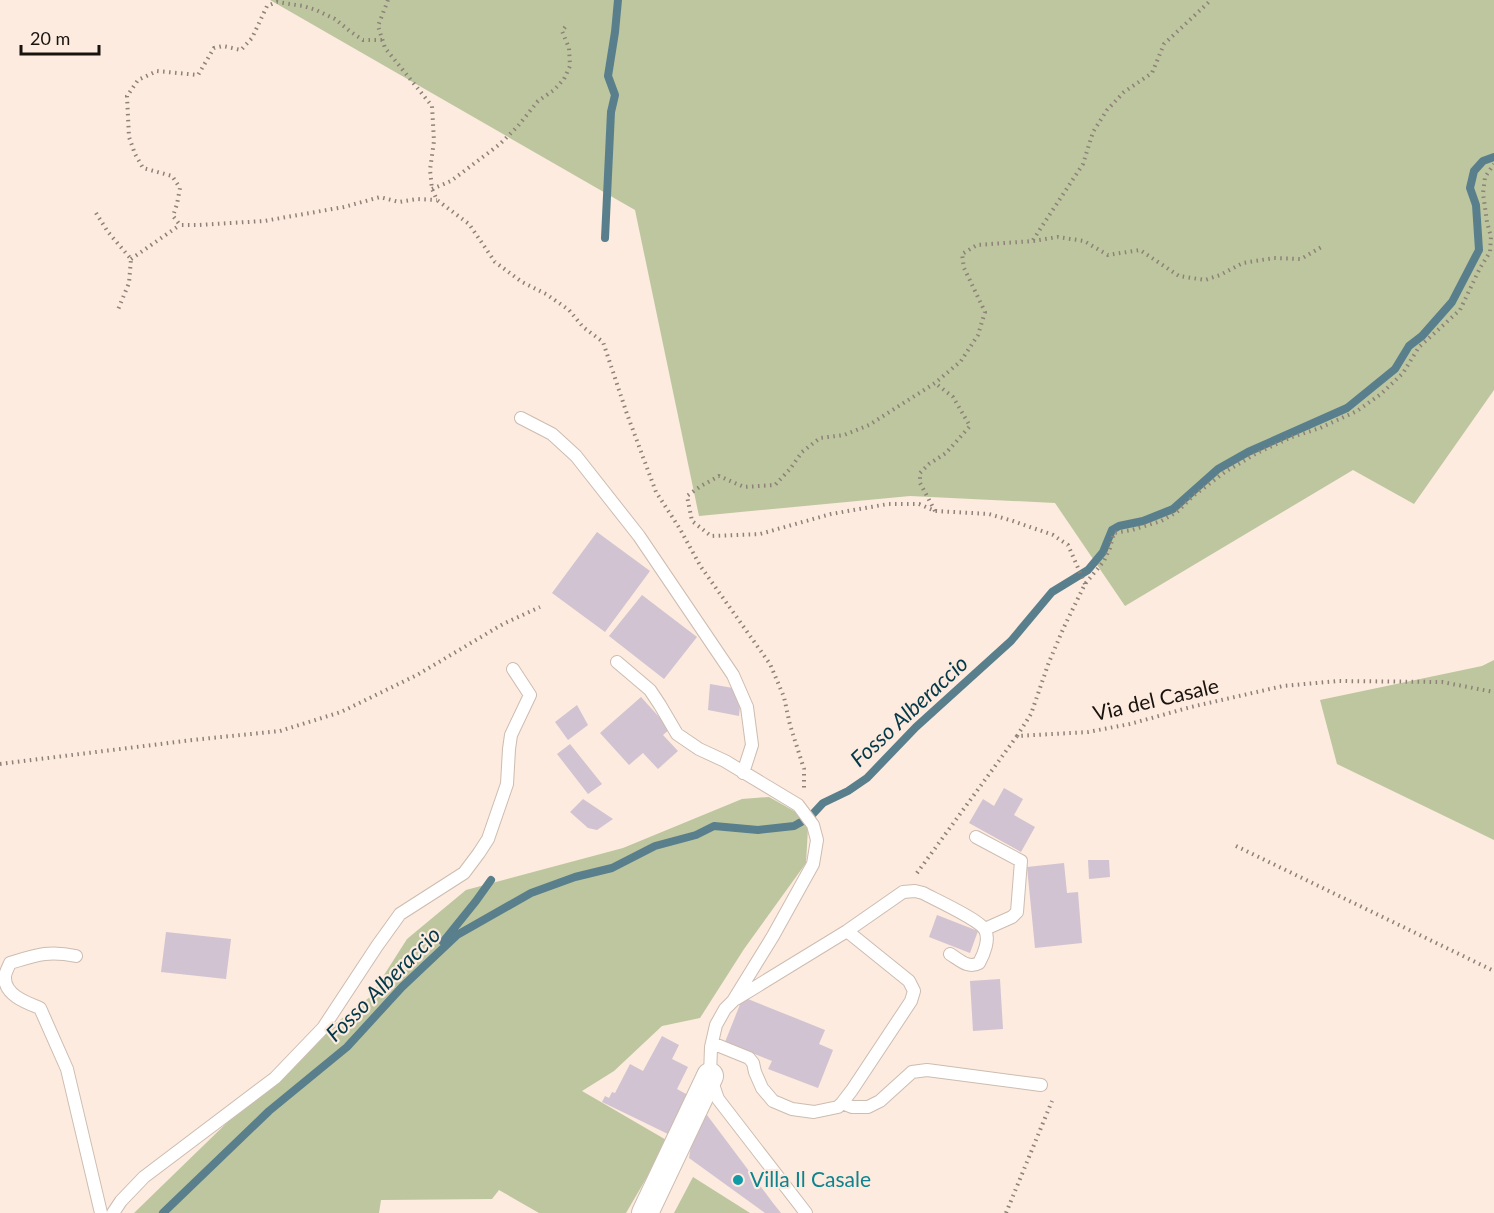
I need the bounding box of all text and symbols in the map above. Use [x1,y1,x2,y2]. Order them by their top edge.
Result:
scale bar [21,18,99,56]
text: 20 m [30,27,70,49]
water label: Fosso Alberaccio [844,649,973,772]
street label: Via del Casale [1090,672,1221,725]
water label: Fosso Alberaccio [320,921,446,1047]
place label: Villa Il Casale [750,1166,871,1191]
marker: Villa Il Casale [731,1173,745,1187]

